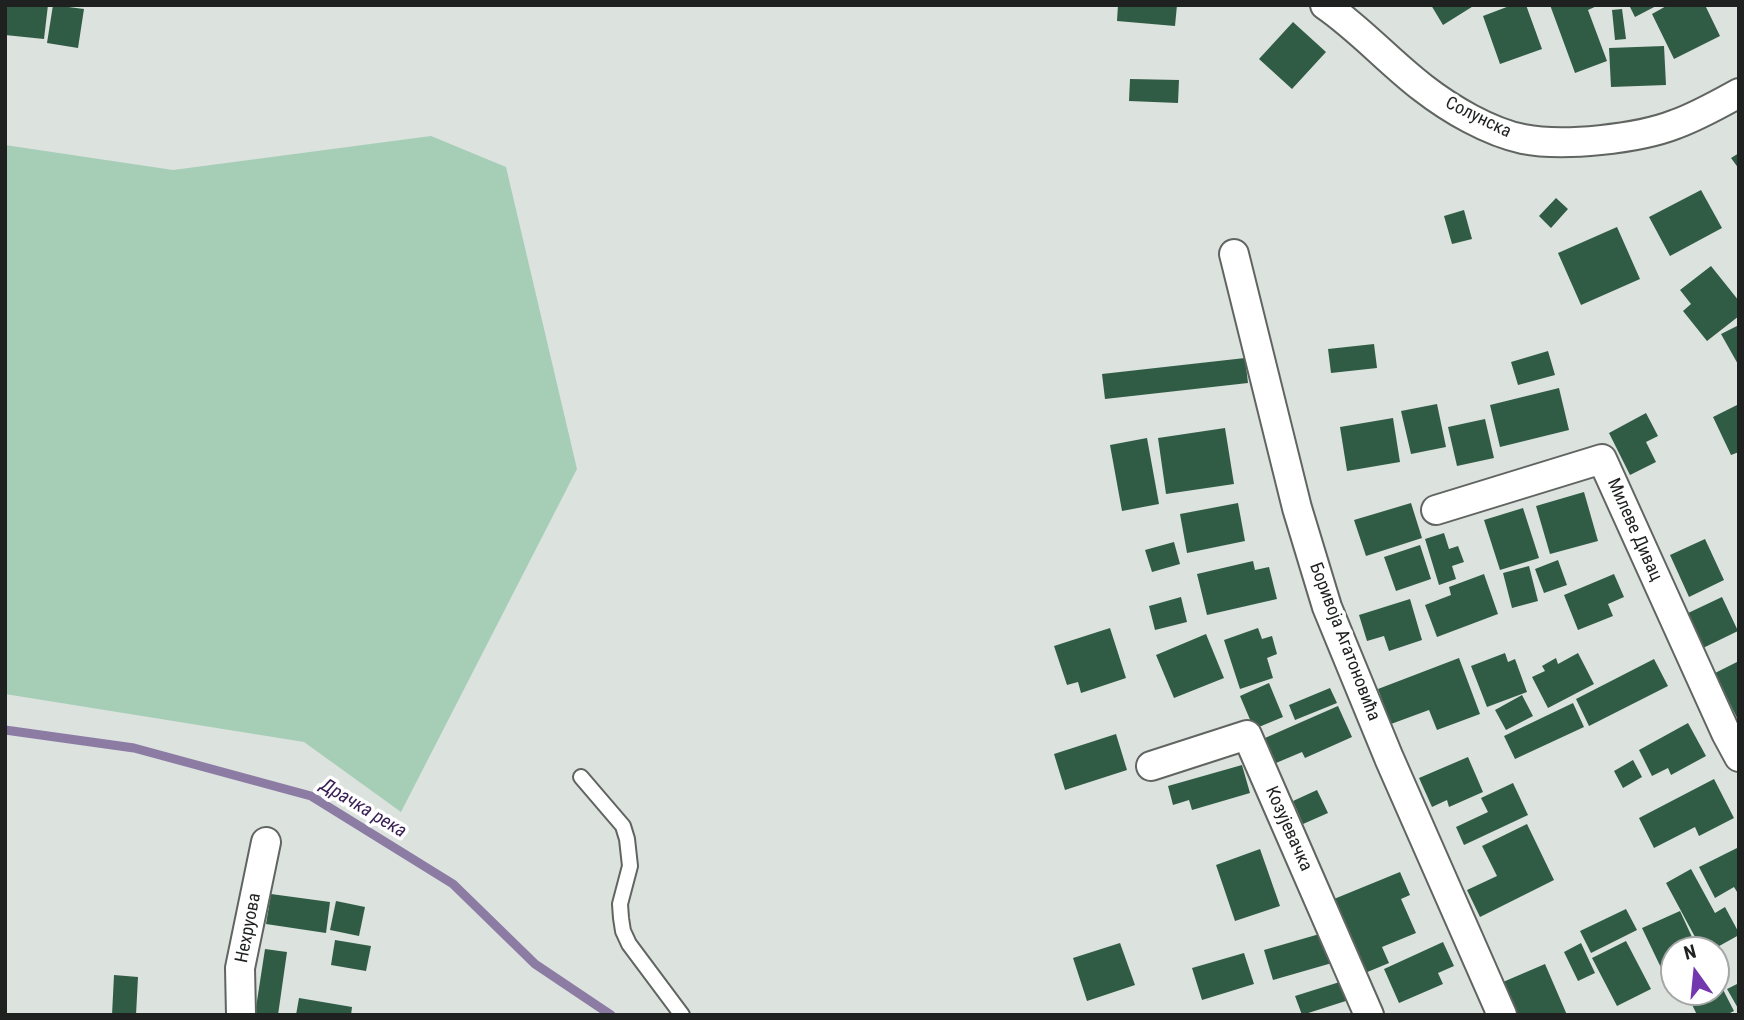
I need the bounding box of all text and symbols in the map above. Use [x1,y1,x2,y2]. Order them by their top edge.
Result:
street label: Солунска [1442,93,1514,143]
street label: Милеве Дивац [1602,475,1666,585]
street label: Боривоја Агатоновића [1304,560,1384,724]
water label: Драчка река [316,774,410,844]
street label: Козујевачка [1260,783,1316,875]
street label: Нехруова [232,891,266,965]
north arrow [1660,936,1730,1006]
text: N [1681,940,1699,965]

